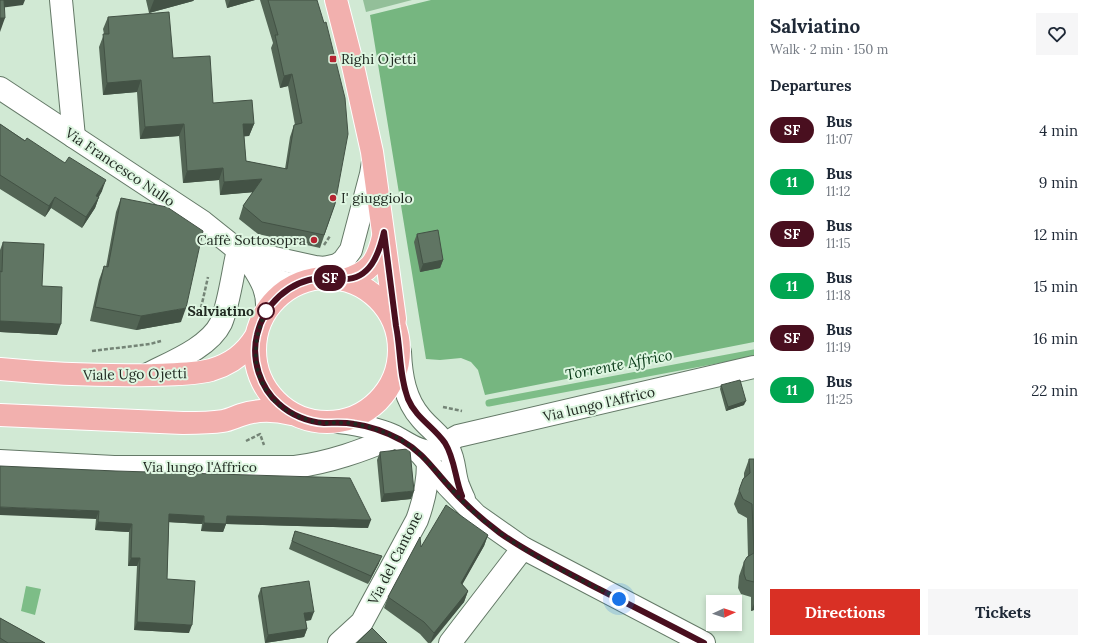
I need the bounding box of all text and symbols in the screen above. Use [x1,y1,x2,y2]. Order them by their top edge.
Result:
button: heart [1036,13,1078,55]
text: Salviatino [770,14,860,38]
text: Walk · 2 min · 150 m [770,41,888,58]
place label: Righi Ojetti [341,50,417,68]
marker: Righi Ojetti [328,54,338,64]
text: Departures [770,76,851,95]
text: Bus [826,112,852,131]
text: SF [784,121,800,139]
text: 4 min [1039,121,1078,140]
street label: Via Francesco Nullo [61,123,178,210]
text: 11:07 [826,131,853,148]
text: Bus [826,164,852,183]
text: 11 [786,173,798,191]
text: 9 min [1039,173,1078,192]
text: 11:12 [826,183,850,200]
place label: I' giuggiolo [341,189,413,207]
marker: I' giuggiolo [328,193,338,203]
text: Bus [826,216,852,235]
text: SF [784,225,800,243]
text: 12 min [1034,225,1078,244]
place label: Caffè Sottosopra [197,231,306,249]
marker: Caffè Sottosopra [309,235,319,245]
text: 11:15 [826,235,851,252]
line badge: SF [312,265,348,291]
text: Bus [826,268,852,287]
text: SF [322,269,338,287]
text: 11 [786,277,798,295]
text: 15 min [1034,277,1078,296]
text: 11:18 [826,287,851,304]
place label: Salviatino [187,302,254,320]
marker: Salviatino [257,302,275,320]
text: Bus [826,320,852,339]
text: SF [784,329,800,347]
text: 16 min [1033,329,1078,348]
text: 11:19 [826,339,851,356]
water label: Torrente Affrico [564,345,674,384]
street label: Viale Ugo Ojetti [82,364,187,384]
text: Bus [826,372,852,391]
text: 11 [786,381,798,399]
text: 22 min [1031,381,1078,400]
street label: Via lungo l'Affrico [540,382,657,426]
text: 11:25 [826,391,853,408]
street label: Via lungo l'Affrico [142,458,257,476]
street label: Via del Cantone [363,508,426,609]
your location [609,589,629,609]
button: Directions [770,589,920,635]
button: Tickets [928,589,1078,635]
north arrow [706,595,742,631]
map controls [706,595,742,631]

